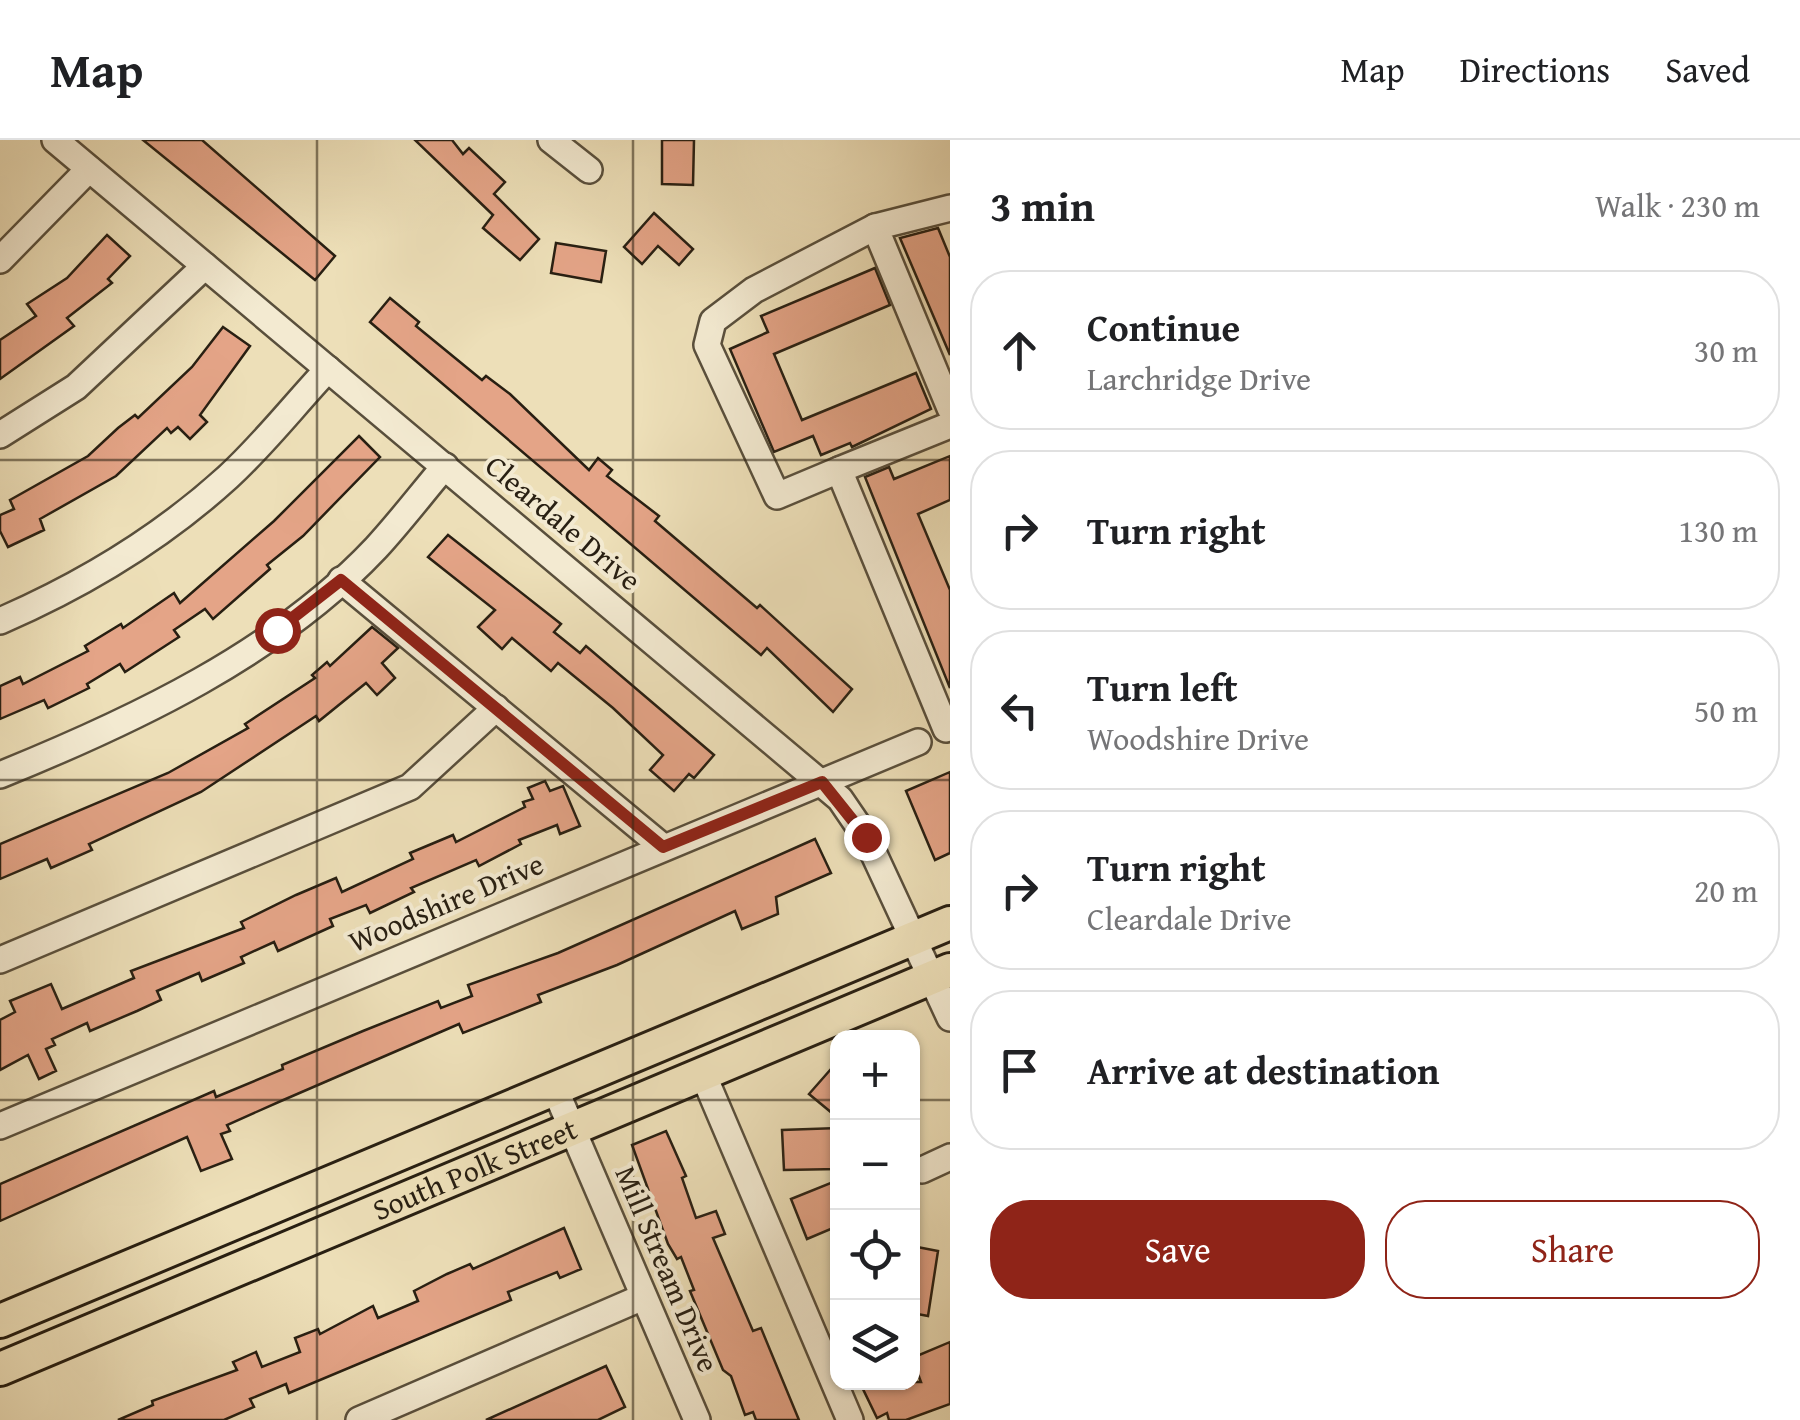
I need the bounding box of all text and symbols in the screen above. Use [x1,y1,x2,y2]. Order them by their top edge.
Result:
text: Map [50,34,143,105]
text: Map [1341,44,1405,95]
text: Directions [1460,44,1610,95]
text: Saved [1665,44,1750,95]
text: 3 min [990,175,1095,236]
text: Walk · 230 m [1595,182,1760,229]
text: Continue [1087,299,1240,355]
icon: ahead [992,323,1047,378]
text: 30 m [1694,327,1758,374]
text: Larchridge Drive [1087,355,1311,402]
street label: Cleardale Drive [476,444,651,601]
text: Turn right [1087,502,1266,558]
icon: right [992,503,1047,558]
text: 130 m [1679,507,1758,554]
route start [255,608,301,654]
text: Turn left [1087,659,1238,715]
icon: left [992,683,1047,738]
text: 50 m [1694,687,1758,734]
text: Woodshire Drive [1087,715,1309,762]
route end [844,815,890,861]
text: Turn right [1087,839,1266,895]
street label: Woodshire Drive [341,841,550,963]
icon: right [992,863,1047,918]
text: 20 m [1694,867,1758,914]
text: Cleardale Drive [1087,895,1291,942]
map controls [830,1030,920,1390]
button: + [830,1030,920,1120]
text: Arrive at destination [1087,1042,1440,1098]
icon: arrive [992,1043,1047,1098]
street label: South Polk Street [365,1106,584,1231]
button: − [830,1120,920,1210]
street label: Mill Stream Drive [605,1159,731,1379]
button: Save [990,1200,1365,1299]
button: Share [1385,1200,1760,1299]
button: locate [830,1210,920,1300]
button: layers [830,1300,920,1390]

